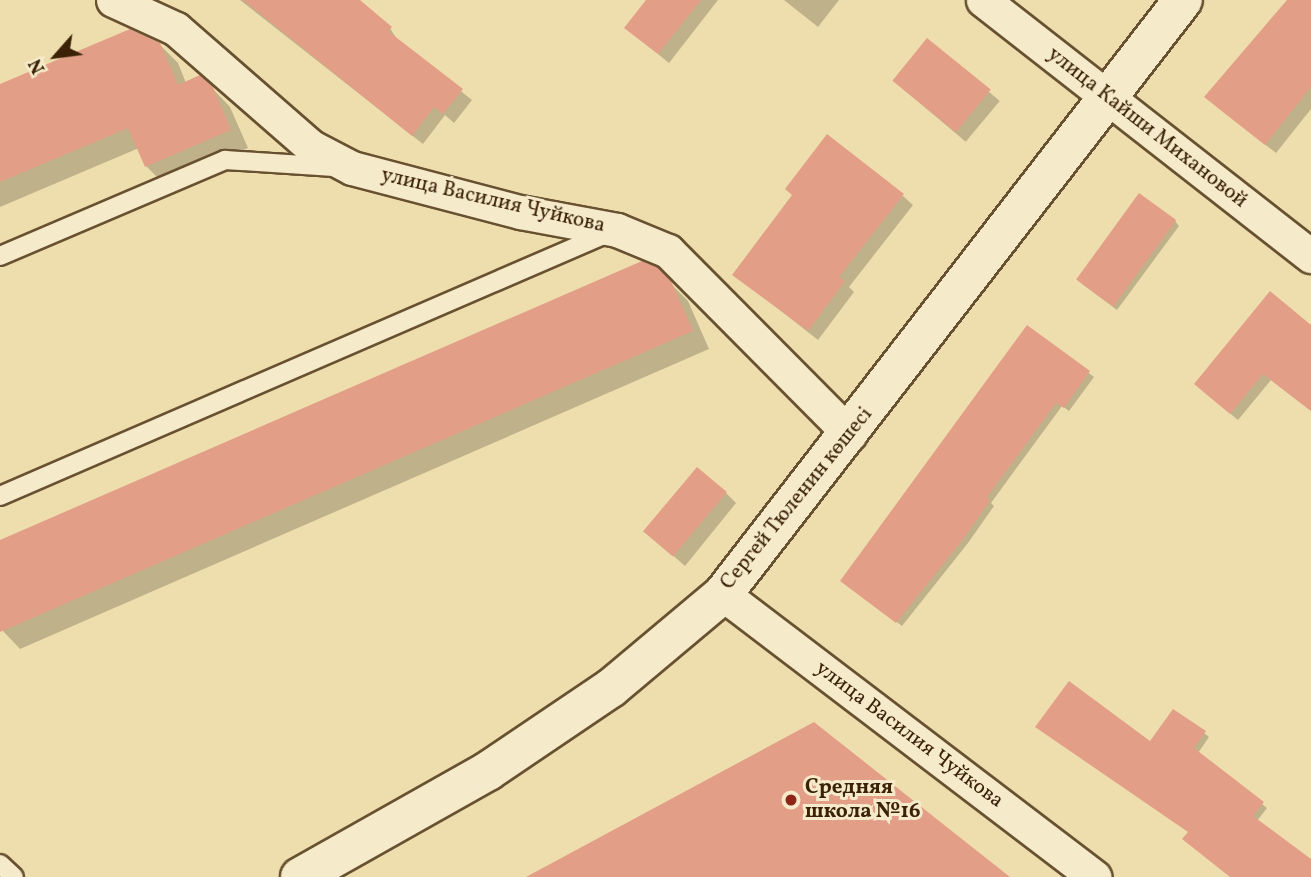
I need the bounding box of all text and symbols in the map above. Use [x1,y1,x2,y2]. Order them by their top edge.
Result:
north arrow [21,21,91,91]
street label: улица Кайши Михановой [1042,42,1252,214]
text: N [23,54,52,78]
street label: улица Василия Чуйкова [379,163,607,239]
street label: Сергей Тюленин көшесі [715,402,879,596]
street label: улица Василия Чуйкова [810,656,1008,814]
place label: Средняя школа №16 [805,775,920,825]
marker: Средняя школа №16 [783,792,799,808]

